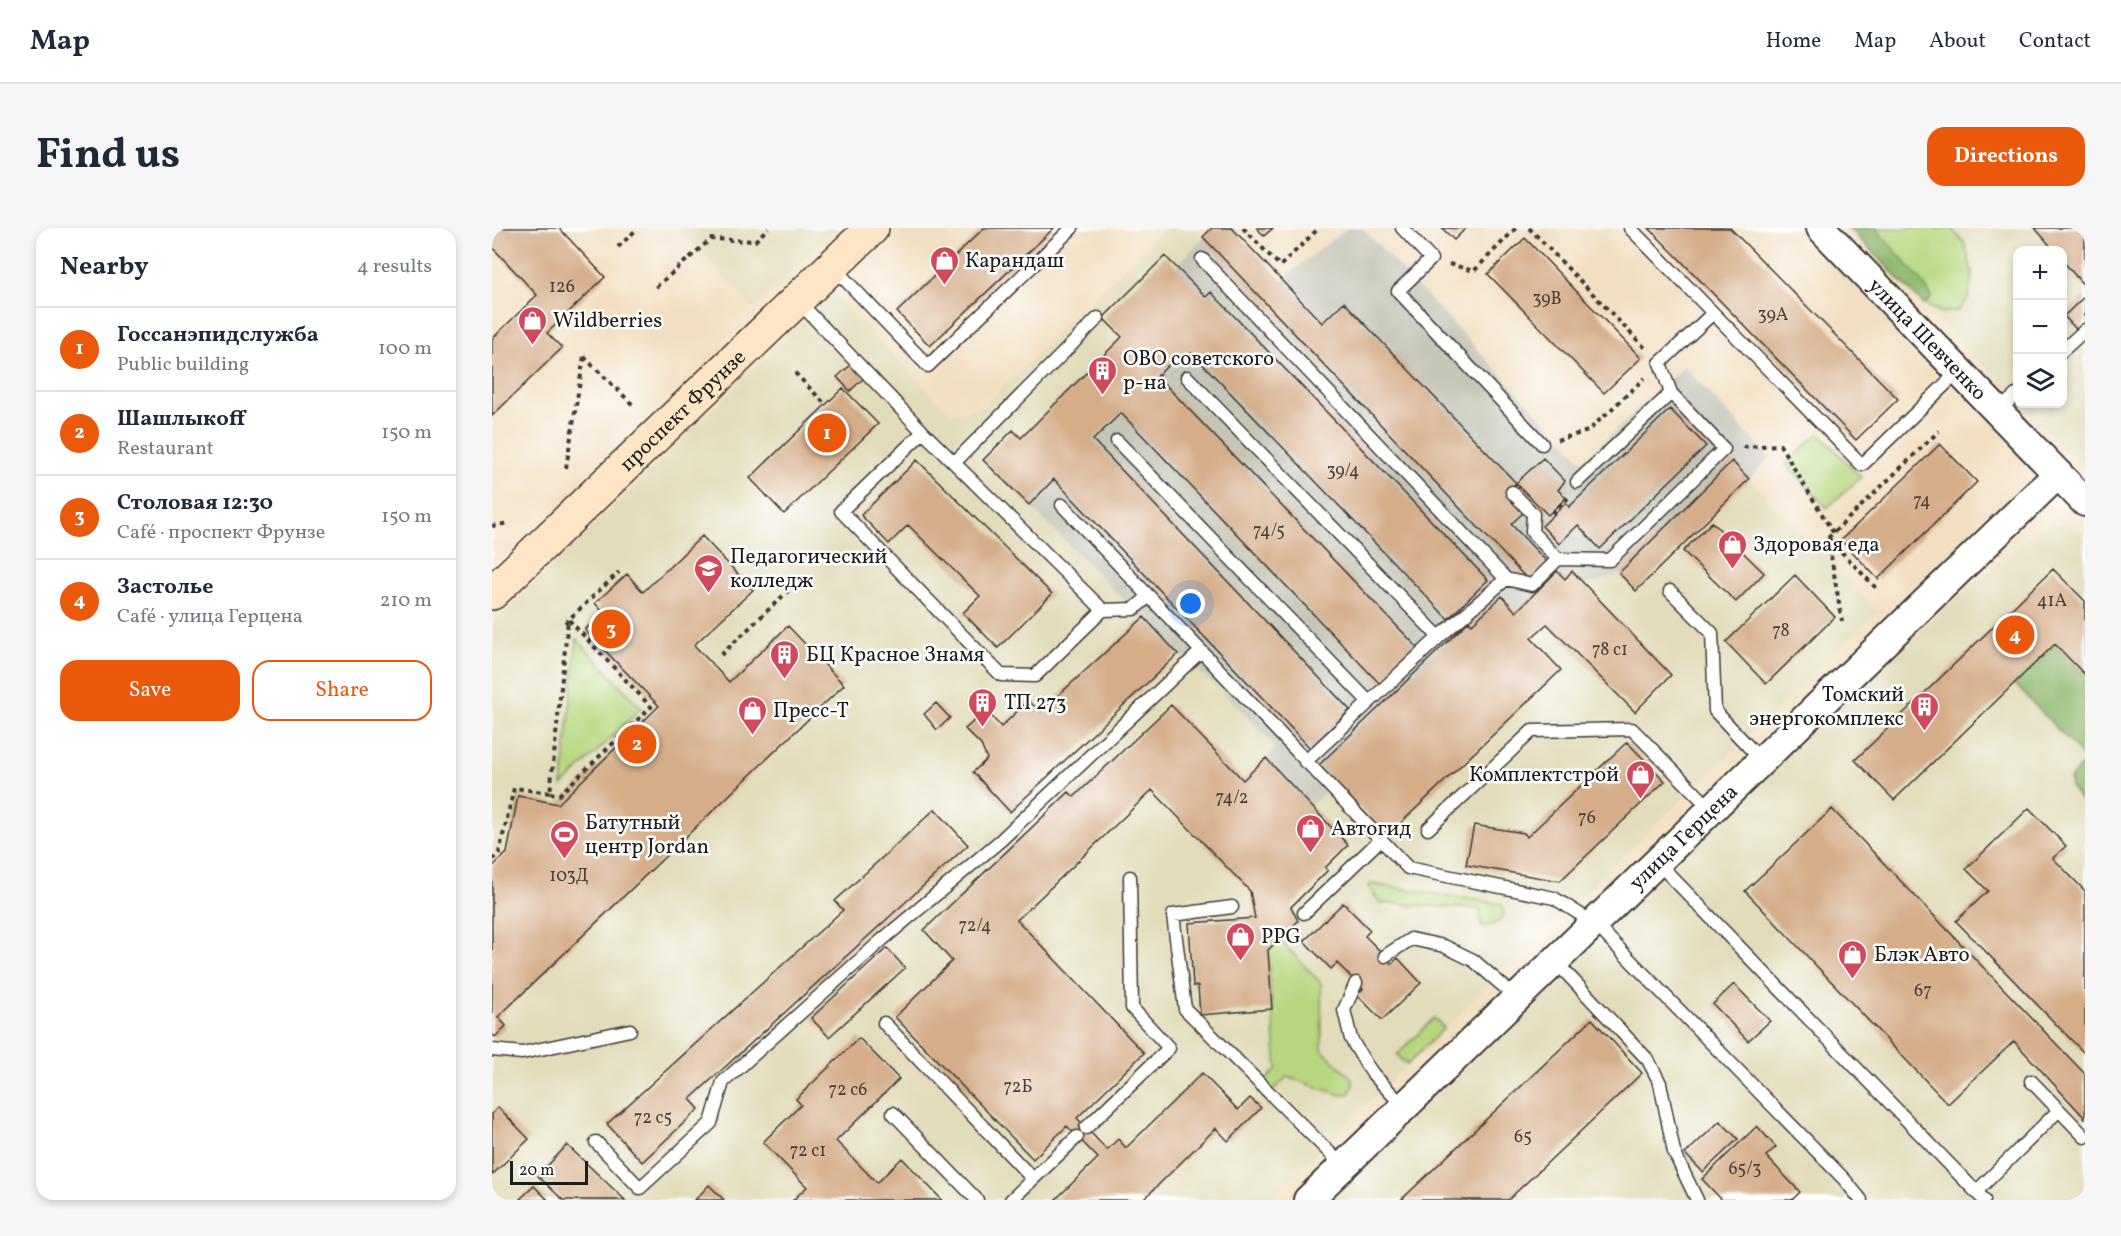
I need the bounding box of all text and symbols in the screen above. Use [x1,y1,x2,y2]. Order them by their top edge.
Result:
text: Map [30,22,90,61]
text: Home [1766,27,1821,56]
text: Map [1854,27,1896,56]
text: About [1929,27,1986,56]
text: Contact [2019,27,2091,56]
text: Find us [36,127,180,186]
button: Directions [1927,127,2085,186]
shop icon: Карандаш [928,244,960,286]
map controls [2013,246,2067,408]
button: + [2013,246,2067,300]
place label: Карандаш [965,247,1064,276]
text: Nearby [60,249,149,285]
text: 4 results [357,253,432,281]
street label: улица Шевченко [1861,272,1993,408]
house number: 126 [549,275,575,300]
house number: 39В [1532,287,1562,312]
button: − [2013,300,2067,354]
house number: 39А [1758,303,1789,328]
shop icon: Wildberries [516,304,548,346]
place label: Wildberries [553,307,662,336]
text: Госсанэпидслужба [117,320,319,351]
text: 1 [75,335,84,363]
text: 100 m [378,335,432,363]
street label: проспект Фрунзе [614,344,753,479]
place label: ОВО советского р-на [1123,345,1274,398]
text: Public building [117,351,249,379]
building icon: ОВО советского р-на [1086,354,1118,396]
button: layers [2013,354,2067,408]
text: Шашлыкoff [117,404,245,435]
pin: 1 [808,410,846,456]
text: 2 [74,419,85,447]
text: 150 m [381,419,432,447]
text: Restaurant [117,435,214,463]
house number: 39/4 [1326,459,1360,484]
text: Столовая 12:30 [117,488,273,519]
house number: 74 [1913,489,1931,514]
text: 3 [74,503,85,531]
text: 150 m [381,503,432,531]
text: Café · проспект Фрунзе [117,519,325,547]
house number: 74/5 [1253,519,1285,544]
shop icon: Здоровая еда [1716,528,1748,570]
place label: Здоровая еда [1753,531,1880,560]
place label: Педагогический колледж [730,543,888,596]
school or university icon: Педагогический колледж [693,552,725,594]
text: Застолье [117,572,213,603]
text: 4 [73,587,86,615]
text: 210 m [380,587,432,615]
your location [1176,589,1205,618]
house number: 41А [2037,589,2068,614]
text: Café · улица Герцена [117,603,303,631]
pin: 3 [592,606,630,652]
pin: 4 [1996,612,2035,658]
house number: 78 [1772,619,1790,644]
building icon: БЦ Красное Знамя [769,638,801,680]
house number: 78 с1 [1592,638,1628,663]
place label: БЦ Красное Знамя [806,641,985,670]
button: Save [60,660,240,721]
button: Share [252,660,432,721]
place label: Томский энергокомплекс [1749,681,1904,734]
building icon: ТП 273 [967,686,999,728]
place label: ТП 273 [1004,689,1067,718]
building icon: Томский энергокомплекс [1909,690,1941,732]
shop icon: Пресс-Т [736,694,768,736]
place label: Пресс-Т [773,697,849,726]
pin: 2 [618,722,656,766]
shop icon: Комплектстрой [1624,758,1656,800]
place label: Комплектстрой [1469,761,1619,790]
street label: улица Герцена [1623,778,1745,898]
house number: 74/2 [1215,786,1249,811]
house number: 76 [1578,806,1596,831]
place label: Батутный центр Jordan [585,809,709,862]
shop icon: Автогид [1294,812,1326,854]
place label: Автогид [1331,815,1411,844]
sports icon: Батутный центр Jordan [548,818,580,860]
house number: 103Д [549,864,589,889]
house number: 72/4 [958,914,992,939]
shop icon: PPG [1224,920,1256,962]
place label: PPG [1261,923,1301,952]
shop icon: Блэк Авто [1837,938,1869,980]
place label: Блэк Авто [1874,941,1970,970]
house number: 67 [1914,979,1932,1004]
house number: 72Б [1003,1075,1033,1100]
house number: 72 с6 [829,1078,867,1103]
house number: 72 с5 [634,1106,672,1131]
house number: 65 [1514,1125,1532,1150]
house number: 72 с1 [790,1139,826,1164]
house number: 65/3 [1728,1157,1762,1182]
scale bar [510,1158,588,1186]
text: 20 m [519,1160,554,1182]

